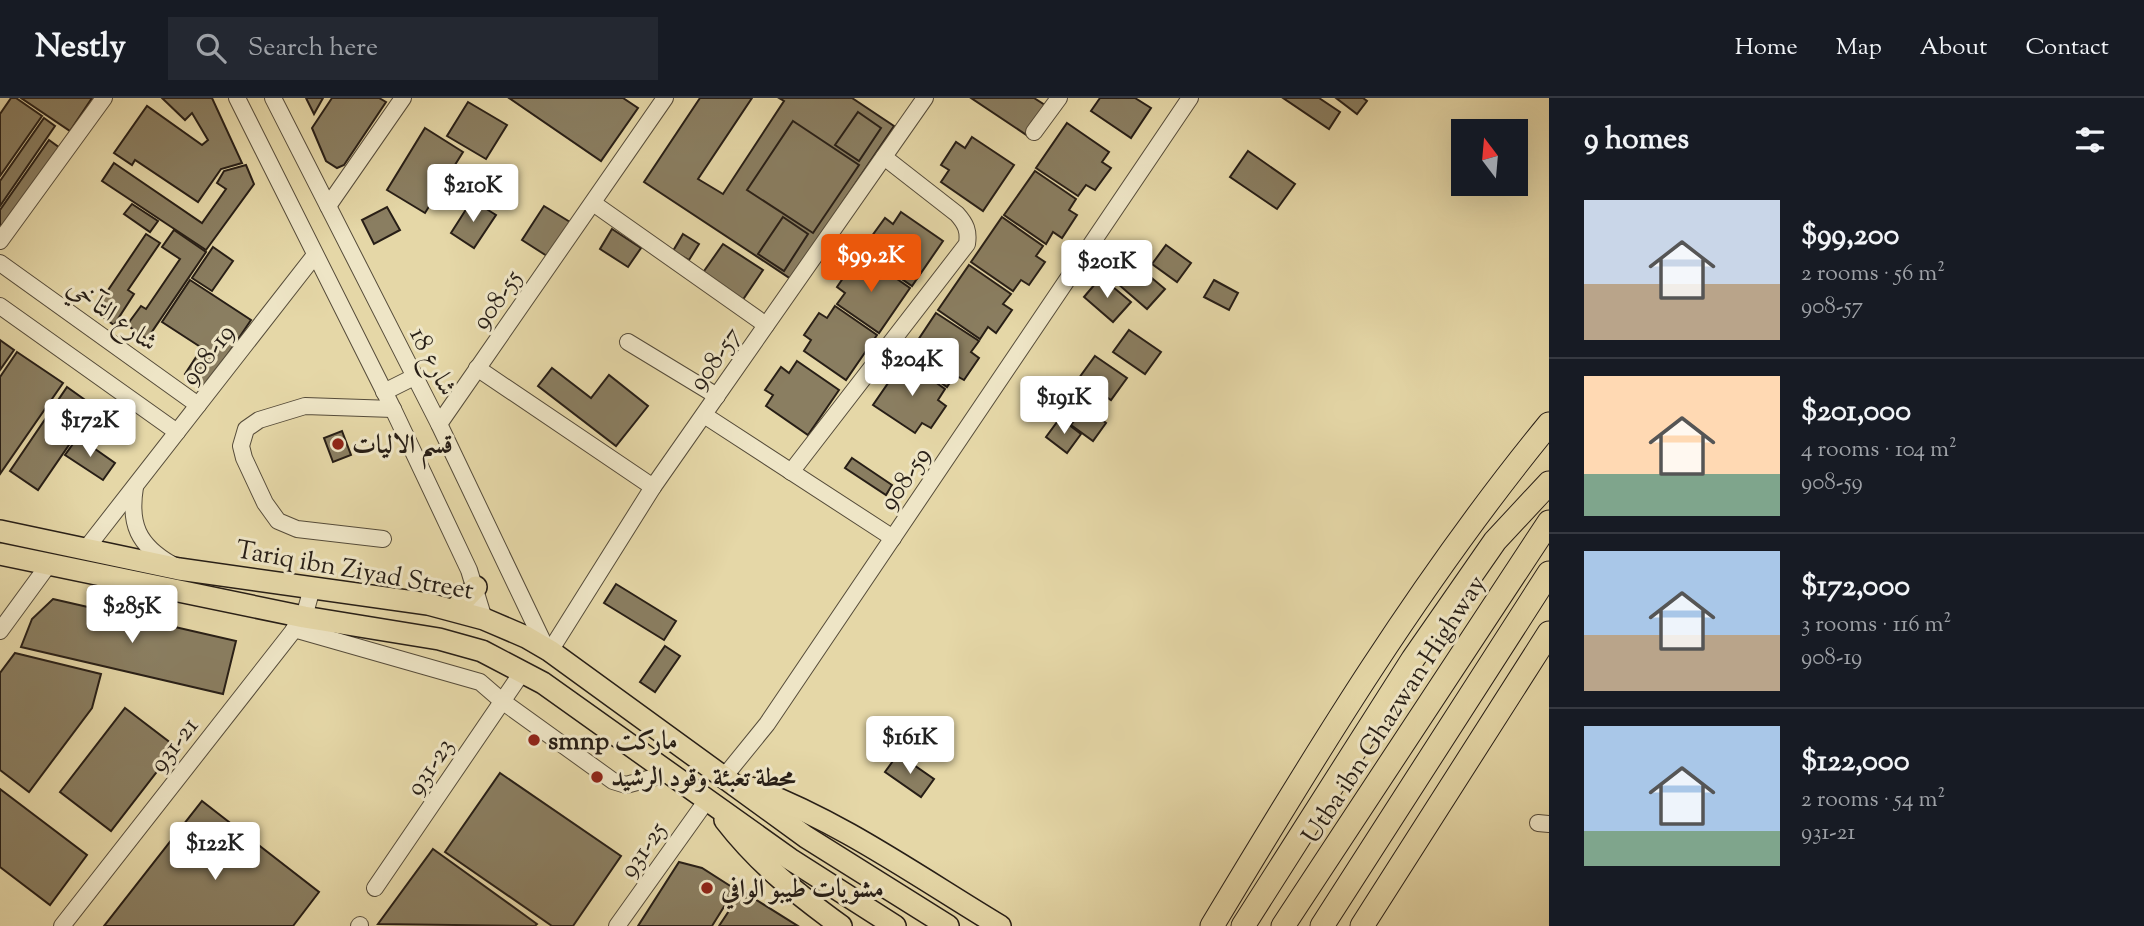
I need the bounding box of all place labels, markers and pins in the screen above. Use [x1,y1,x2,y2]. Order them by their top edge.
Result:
pin: $210K [424,164,522,224]
pin: $99.2K [814,234,928,294]
pin: $201K [1058,240,1156,300]
pin: $204K [863,338,961,398]
pin: $191K [1015,376,1113,436]
pin: $172K [41,400,139,459]
place label: قسم الاليات [352,428,453,470]
marker: قسم الاليات [330,436,346,452]
pin: $285K [83,586,181,645]
pin: $161K [861,716,959,776]
place label: smnp ماركت [548,724,678,761]
marker: smnp ماركت [526,732,542,748]
place label: محطة تعبئة وقود الرشيد [611,761,797,798]
marker: محطة تعبئة وقود الرشيد [589,769,605,785]
pin: $122K [166,822,264,882]
place label: مشويات طيبو الوافي [720,872,884,910]
marker: مشويات طيبو الوافي [699,880,715,896]

